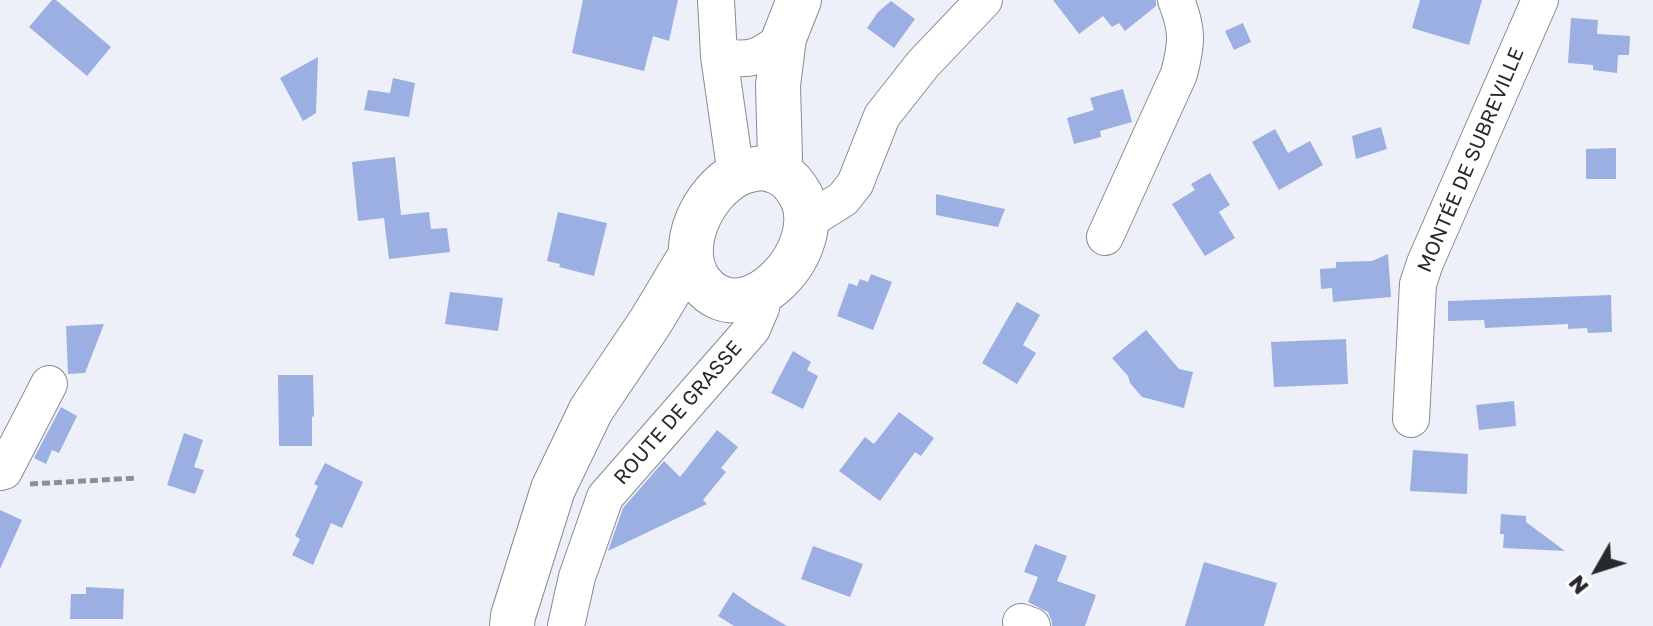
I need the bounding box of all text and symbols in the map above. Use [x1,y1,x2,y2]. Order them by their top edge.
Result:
street label: MONTÉE DE SUBREVILLE [1413,44,1529,276]
street label: ROUTE DE GRASSE [609,336,747,490]
north arrow [1557,530,1637,610]
text: N [1562,570,1594,600]

